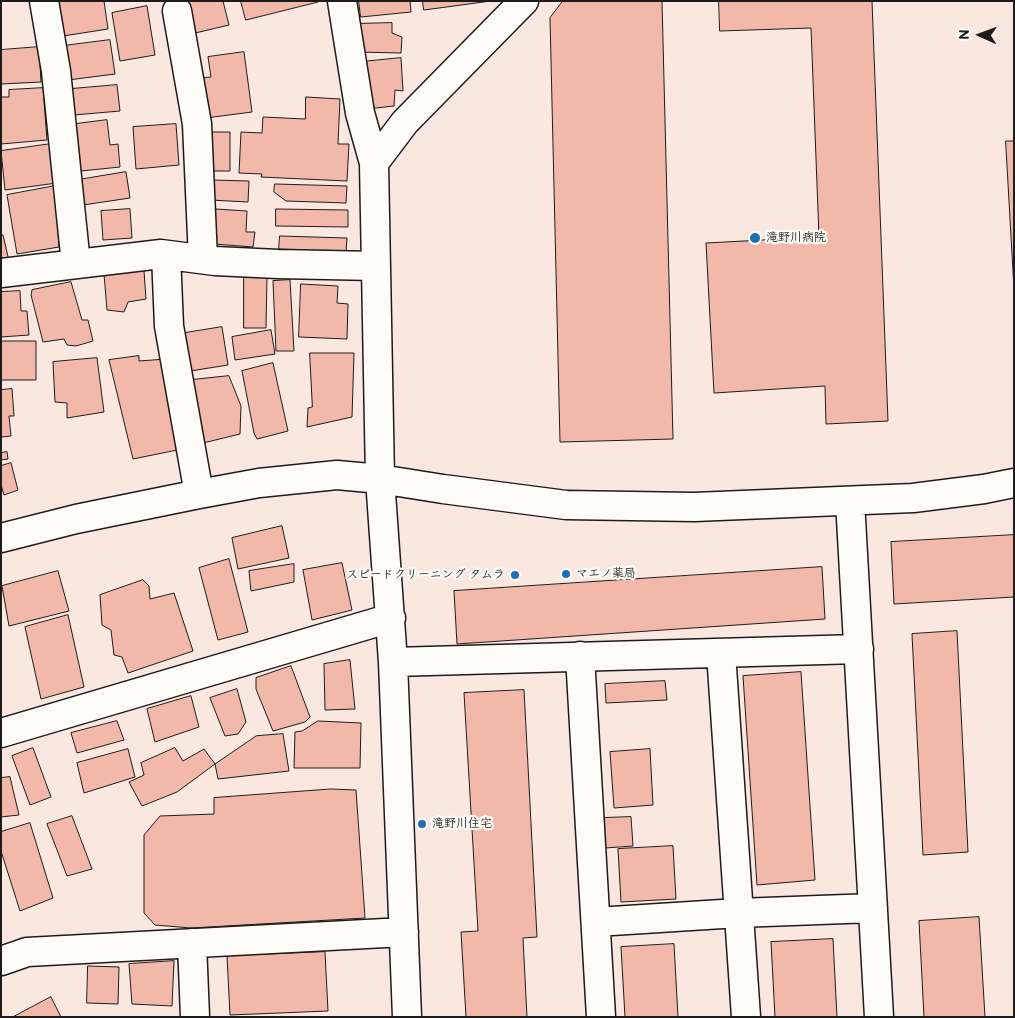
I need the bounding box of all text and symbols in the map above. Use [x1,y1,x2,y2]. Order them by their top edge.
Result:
north arrow [955,10,1005,60]
text: N [956,29,973,40]
marker: 滝野川病院 [748,231,762,245]
place label: 滝野川病院 [766,231,826,245]
place label: マエノ薬局 [576,567,636,581]
place label: スピードクリーニング タムラ [346,568,505,582]
marker: マエノ薬局 [560,568,572,580]
marker: スピードクリーニング タムラ [509,569,521,581]
place label: 滝野川住宅 [432,817,492,831]
marker: 滝野川住宅 [416,818,428,830]

